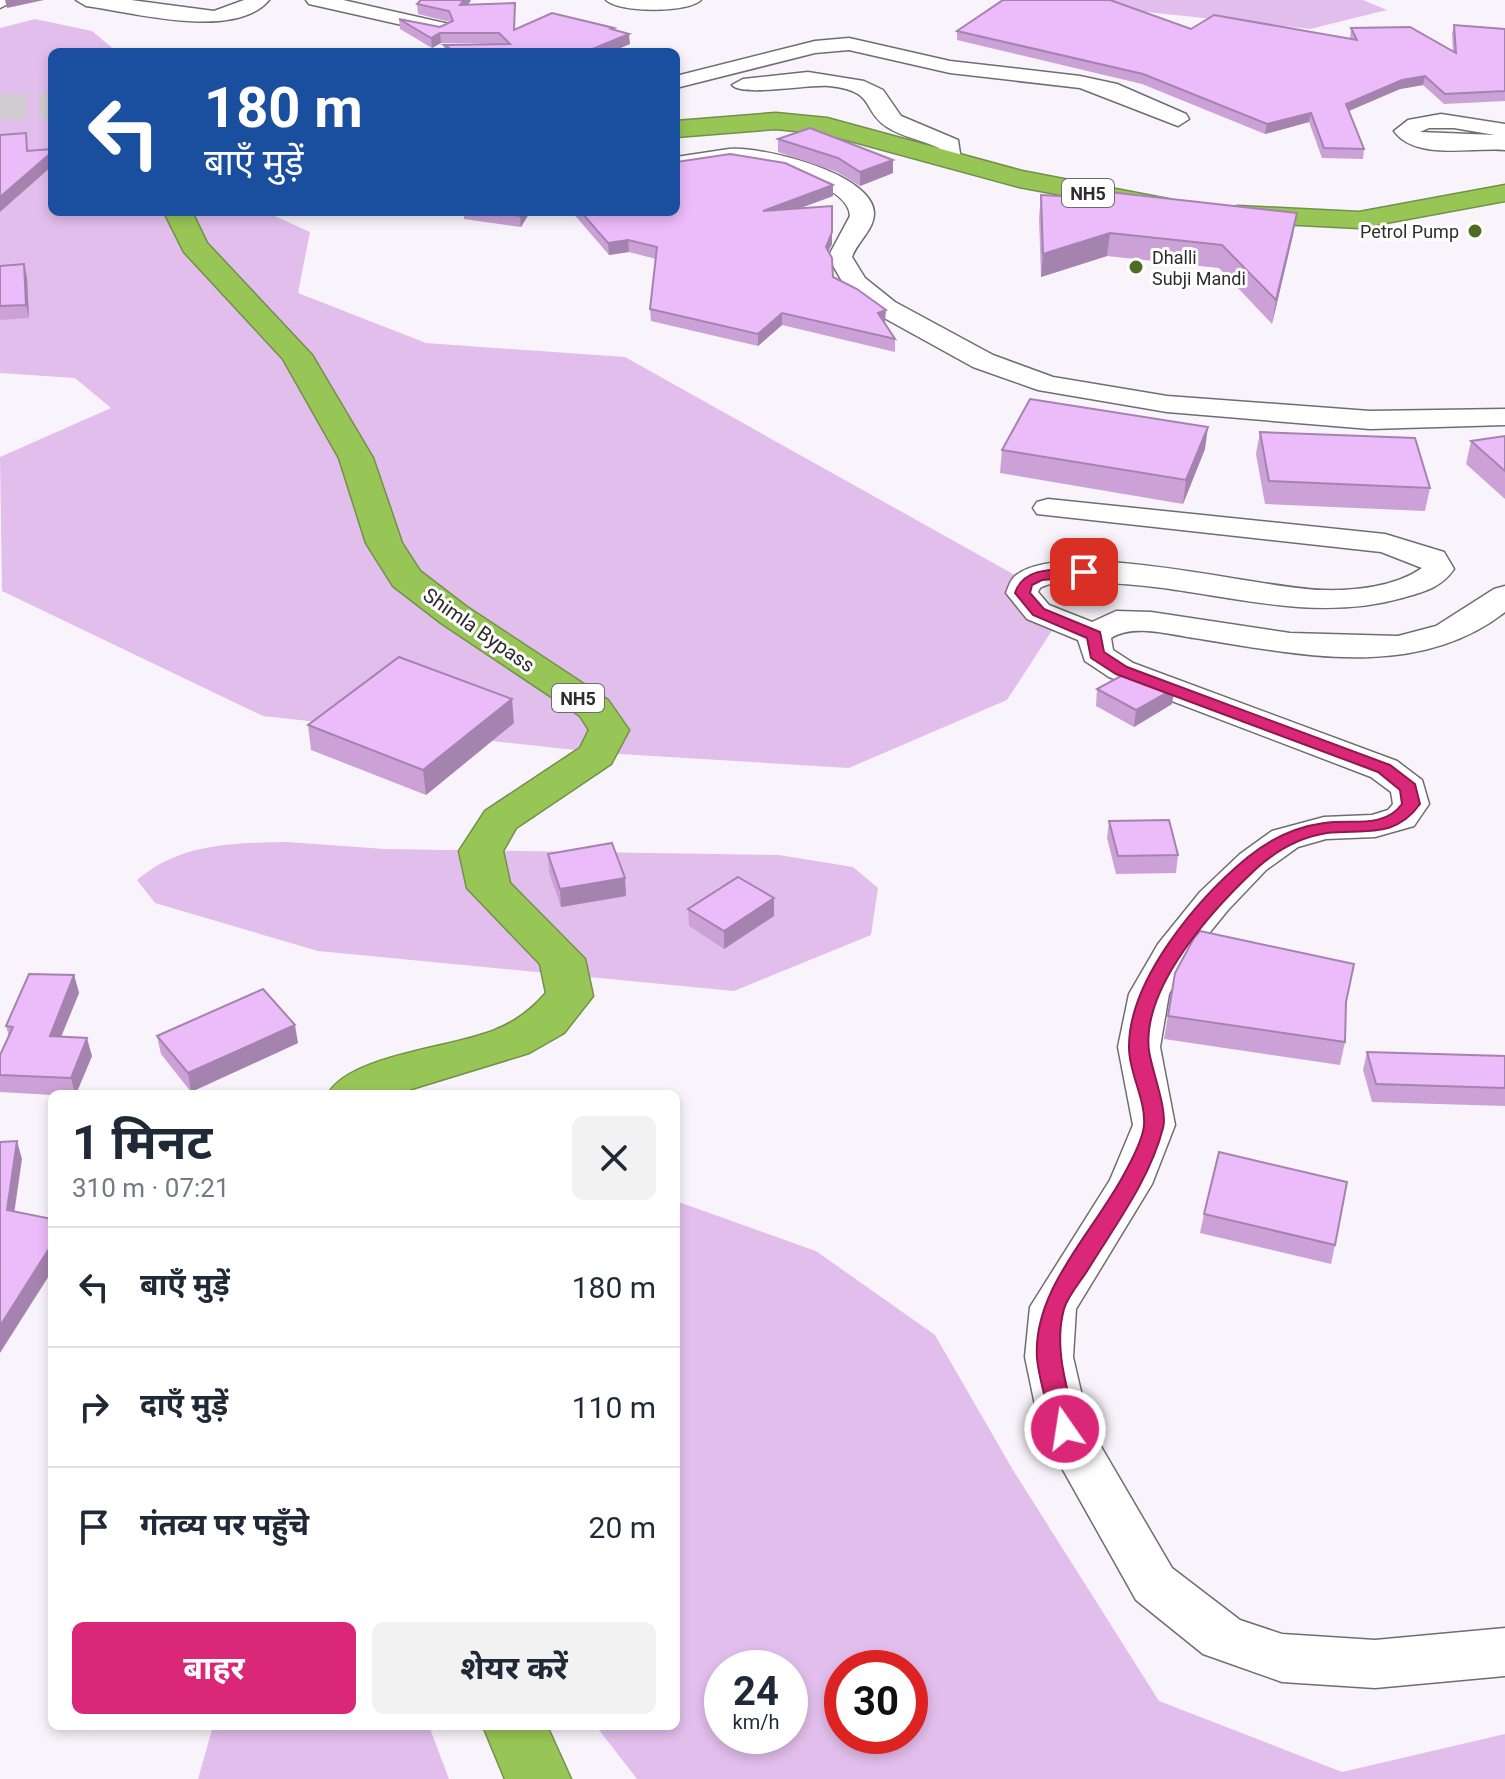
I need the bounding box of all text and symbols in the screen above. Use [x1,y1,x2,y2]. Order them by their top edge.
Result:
text: 180 m [204,75,363,141]
icon: left [72,80,176,184]
text: बाएँ मुड़ें [204,142,304,184]
road number: NH5 [1062,179,1114,207]
place label: Petrol Pump [1360,221,1459,242]
marker: Petrol Pump [1466,222,1484,240]
place label: Dhalli Subji Mandi [1152,247,1246,289]
marker: Dhalli Subji Mandi [1127,258,1145,276]
pin [1050,538,1118,606]
icon: arrive [1062,550,1106,594]
street label: Shimla Bypass [419,583,539,677]
road number: NH5 [552,684,604,712]
text: 1 मिनट [72,1114,212,1171]
button: close [572,1116,656,1200]
text: 310 m · 07:21 [72,1173,230,1203]
icon: left [72,1265,116,1309]
text: बाएँ मुड़ें [140,1267,230,1302]
text: 180 m [572,1270,656,1305]
icon: right [72,1385,116,1429]
text: दाएँ मुड़ें [140,1387,228,1422]
position arrow [1023,1387,1107,1471]
text: 110 m [572,1390,656,1425]
icon: arrive [72,1505,116,1549]
text: गंतव्य पर पहुँचे [140,1507,309,1542]
text: 20 m [589,1510,656,1545]
button: बाहर [72,1622,356,1714]
button: शेयर करें [372,1622,656,1714]
speed limit sign: 30 [824,1650,928,1754]
text: 24 [733,1668,779,1715]
text: km/h [733,1710,779,1734]

